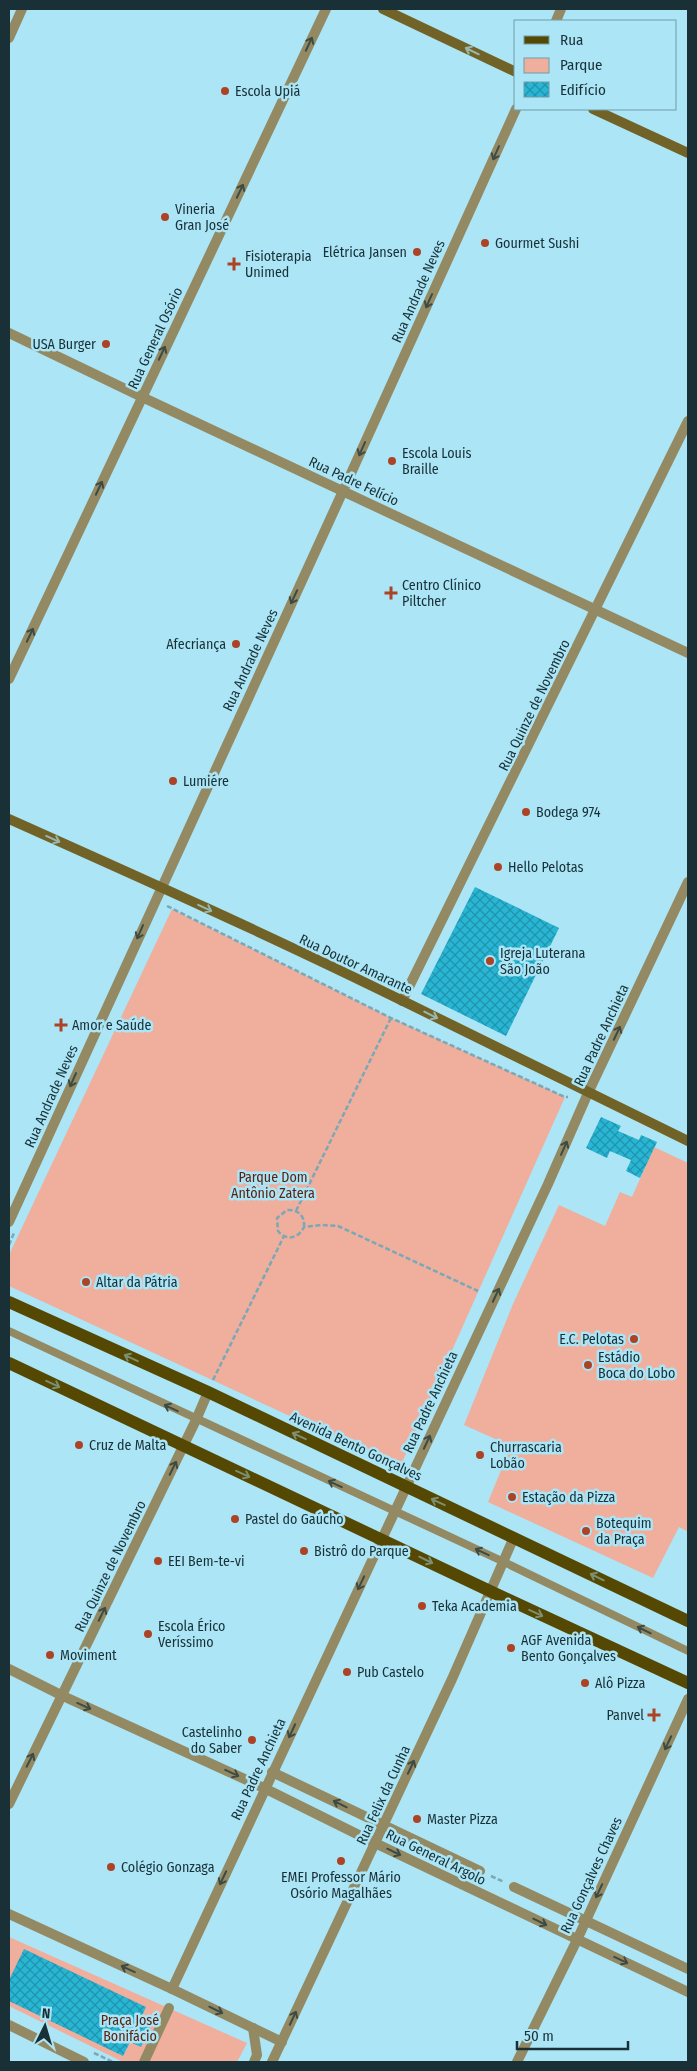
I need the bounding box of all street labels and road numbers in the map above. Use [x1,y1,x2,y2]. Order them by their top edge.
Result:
street label: Rua Andrade Neves [388,237,449,345]
street label: Rua General Osório [124,285,186,392]
street label: Rua Padre Felício [306,453,402,510]
street label: Rua Andrade Neves [219,606,282,714]
street label: Rua Quinze de Novembro [495,637,574,774]
street label: Rua Doutor Amarante [297,931,415,998]
street label: Rua Padre Anchieta [570,981,633,1089]
street label: Rua Andrade Neves [21,1042,82,1150]
street label: Rua Padre Anchieta [399,1348,462,1456]
street label: Avenida Bento Gonçalves [287,1408,425,1485]
street label: Rua Quinze de Novembro [71,1498,150,1635]
street label: Rua Padre Anchieta [227,1715,290,1823]
street label: Rua Felix da Cunha [353,1743,414,1848]
street label: Rua Gonçalves Chaves [557,1814,626,1936]
street label: Rua General Argolo [383,1826,489,1889]

